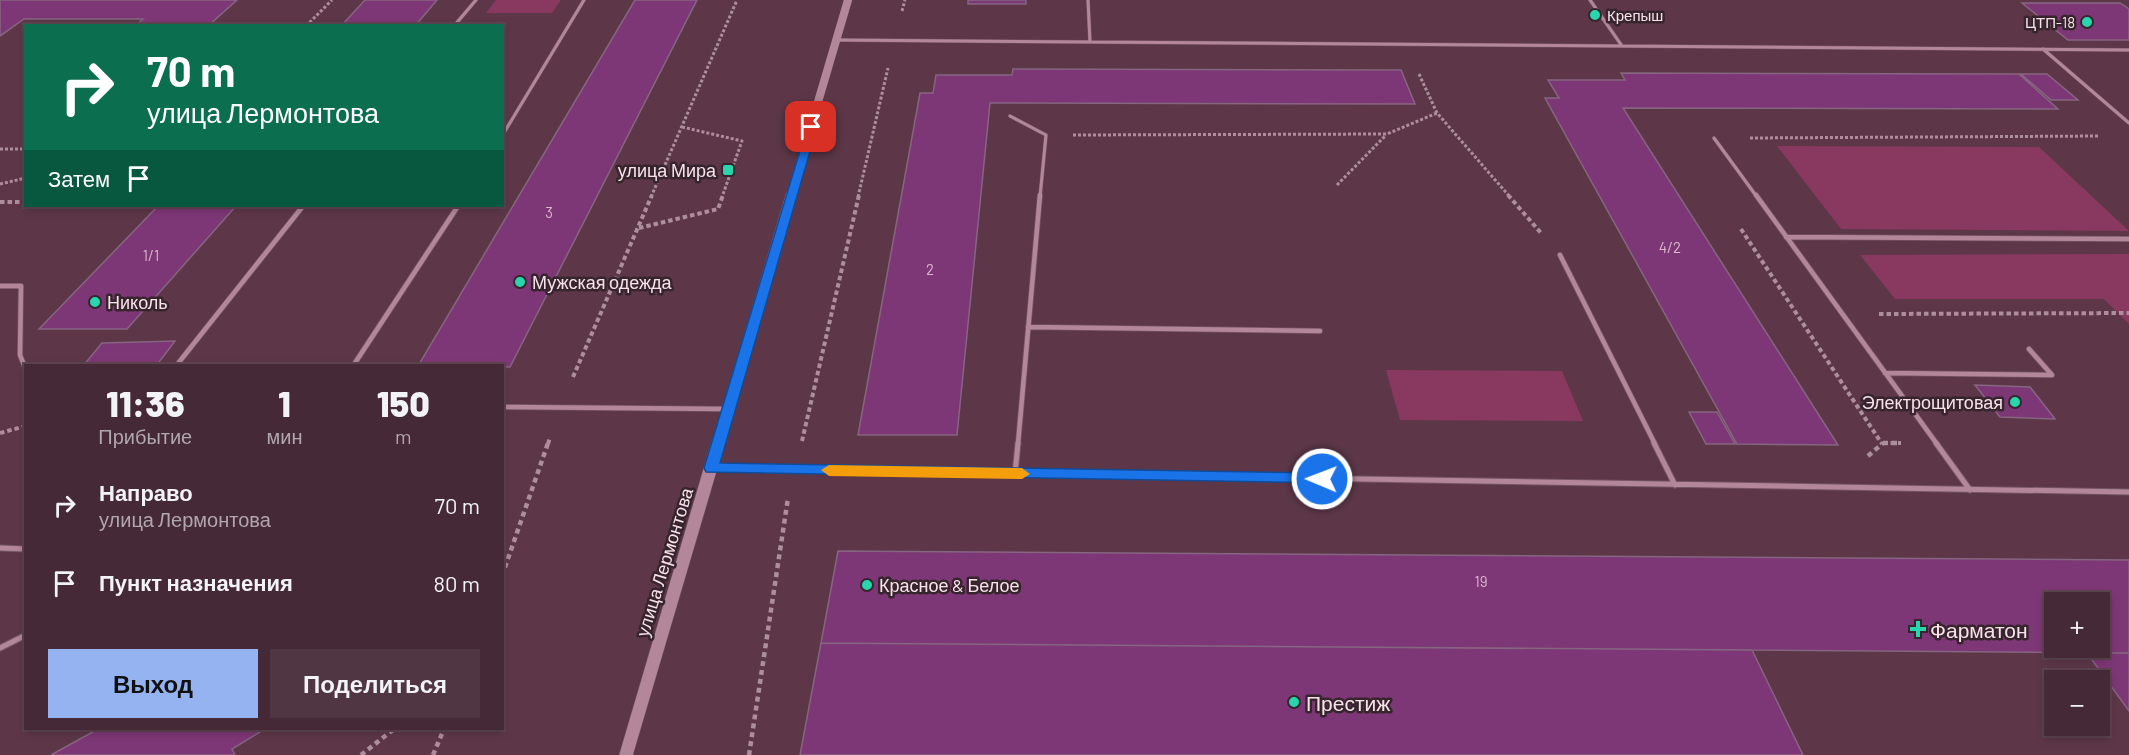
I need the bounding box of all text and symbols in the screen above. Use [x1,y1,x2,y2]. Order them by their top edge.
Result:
place label: Крепыш [1607,6,1663,24]
marker: Крепыш [1588,8,1602,22]
place label: ЦТП-18 [2025,13,2075,31]
marker: ЦТП-18 [2080,15,2094,29]
text: 70 m [147,45,235,95]
icon: right [48,48,126,126]
text: улица Лермонтова [147,96,379,128]
pin [785,101,836,152]
icon: arrive [794,110,827,143]
place label: улица Мира [618,159,717,181]
icon: arrive [122,162,155,195]
marker: улица Мира [721,163,735,177]
text: Затем [48,165,110,191]
house number: 3 [545,203,553,221]
house number: 4/2 [1659,238,1681,256]
house number: 1/1 [143,246,159,264]
house number: 2 [926,260,934,278]
place label: Мужская одежда [532,271,673,293]
marker: Мужская одежда [513,275,527,289]
place label: Николь [107,291,168,313]
marker: Николь [88,295,102,309]
text: 11:36 [106,381,185,424]
text: 1 [278,381,291,424]
text: 150 [377,381,430,424]
place label: Электрощитовая [1862,391,2003,413]
marker: Электрощитовая [2008,395,2022,409]
text: Прибытие [98,424,192,448]
text: мин [266,424,302,448]
text: m [395,424,411,448]
position arrow [1290,447,1354,511]
text: Направо [99,479,193,505]
street label: улица Лермонтова [631,484,697,639]
icon: right [48,489,81,522]
text: 70 m [435,492,480,518]
text: улица Лермонтова [99,507,271,531]
icon: arrive [48,567,81,600]
text: Пункт назначения [99,569,293,595]
text: 80 m [434,570,480,596]
house number: 19 [1474,572,1488,590]
place label: Красное & Белое [879,574,1019,596]
marker: Красное & Белое [860,578,874,592]
map controls [2044,592,2110,736]
button: + [2044,592,2110,658]
place label: Фарматон [1930,617,2028,642]
marker: Фарматон [1911,622,1925,636]
button: Выход [48,649,258,718]
button: Поделиться [270,649,480,718]
button: − [2044,670,2110,736]
place label: Престиж [1306,690,1390,715]
marker: Престиж [1287,695,1301,709]

